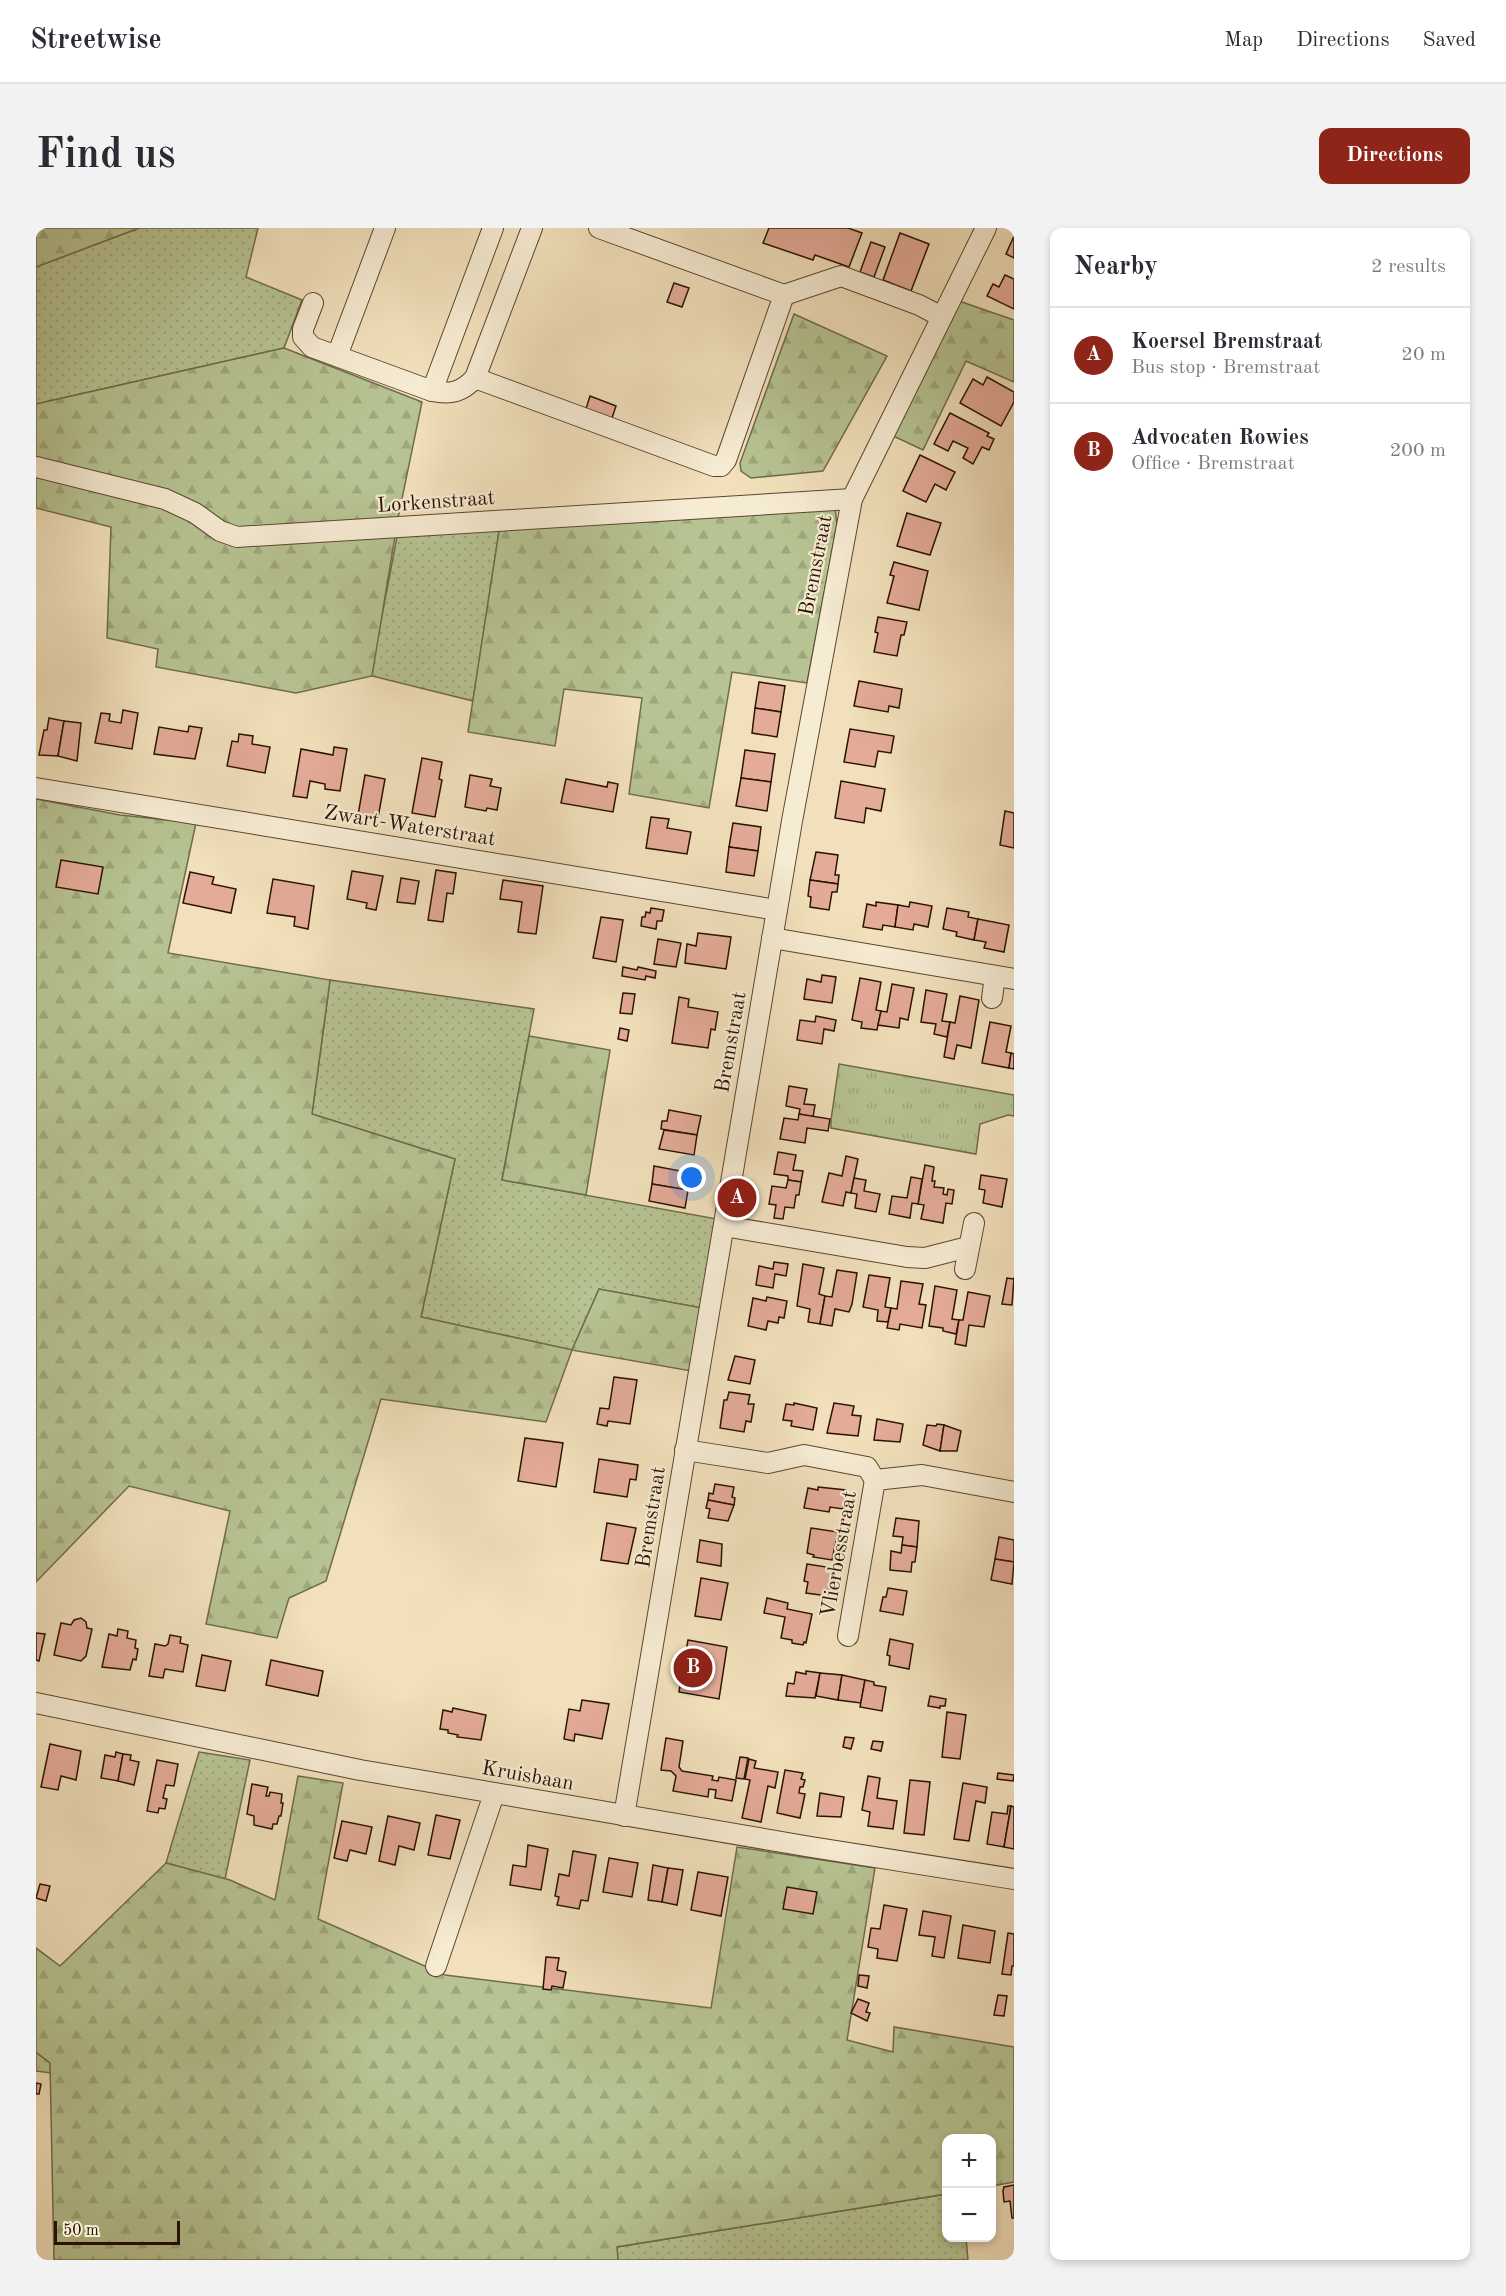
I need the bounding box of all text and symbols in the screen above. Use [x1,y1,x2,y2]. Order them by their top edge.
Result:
text: Streetwise [30,27,162,55]
text: Map [1224,30,1263,51]
text: Directions [1296,30,1390,51]
text: Saved [1423,30,1476,51]
button: Directions [1319,128,1470,184]
text: Find us [36,135,175,177]
text: Nearby [1074,254,1158,280]
text: 2 results [1371,257,1446,277]
text: Koersel Bremstraat [1131,331,1322,353]
text: A [1086,345,1101,365]
text: 20 m [1401,345,1446,365]
text: Bus stop · Bremstraat [1131,358,1320,378]
text: Advocaten Rowies [1131,427,1309,449]
text: B [1086,441,1101,461]
text: 200 m [1390,441,1446,461]
text: Office · Bremstraat [1131,454,1295,474]
street label: Lorkenstraat [376,488,496,517]
street label: Bremstraat [796,513,837,618]
street label: Zwart-Waterstraat [323,803,497,850]
street label: Bremstraat [712,990,751,1095]
your location [677,1163,706,1192]
pin: A [718,1176,756,1220]
street label: Bremstraat [633,1465,670,1570]
street label: Vlierbesstraat [818,1489,861,1619]
pin: B [674,1646,712,1690]
street label: Kruisbaan [480,1758,576,1795]
map controls [942,2134,996,2242]
button: + [942,2134,996,2188]
button: − [942,2188,996,2242]
scale bar [54,2218,180,2246]
text: 50 m [63,2223,99,2239]

